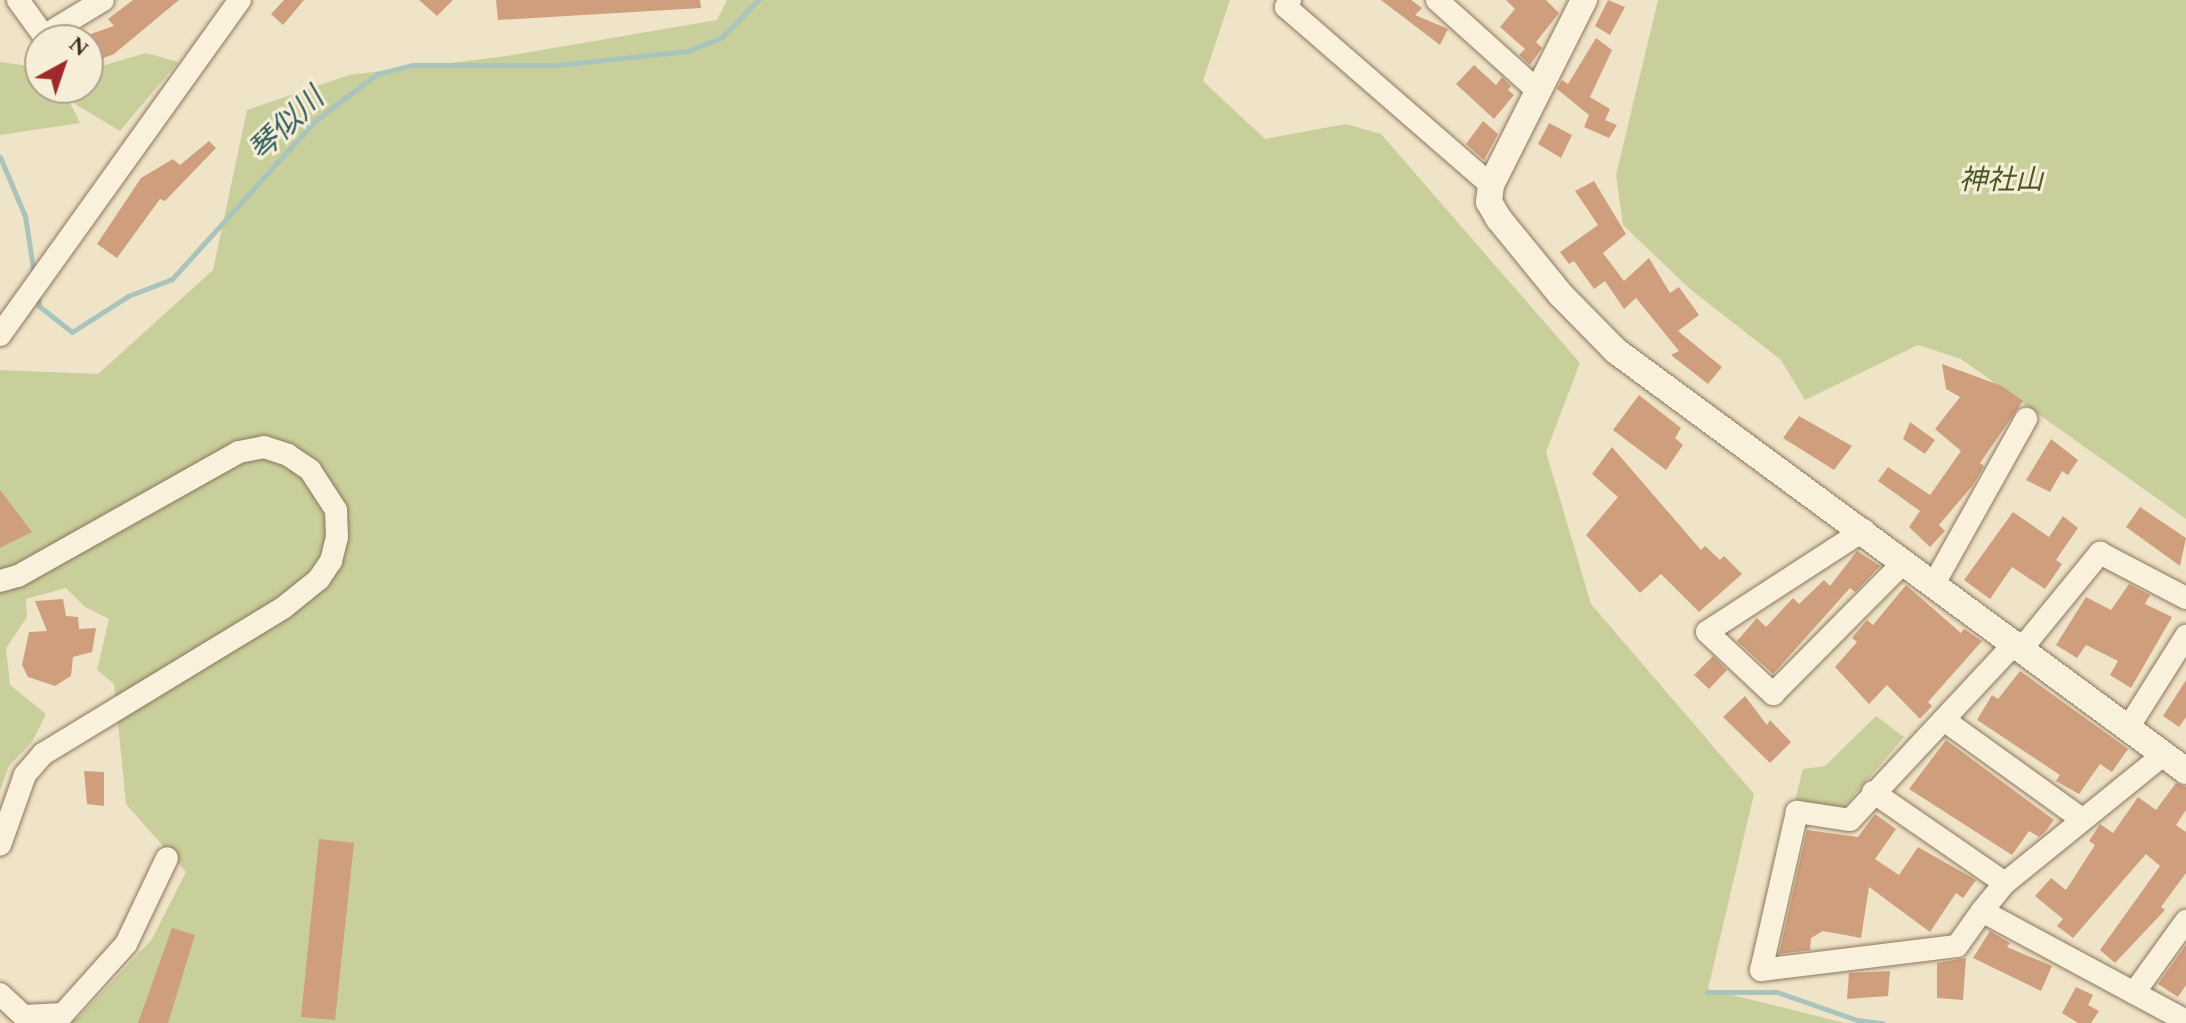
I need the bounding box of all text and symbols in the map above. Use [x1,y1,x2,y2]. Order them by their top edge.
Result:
north arrow [24,24,104,104]
text: N [61,28,96,65]
water label: 琴似川 [242,81,332,169]
park label: 神社山 [1959,164,2043,198]

